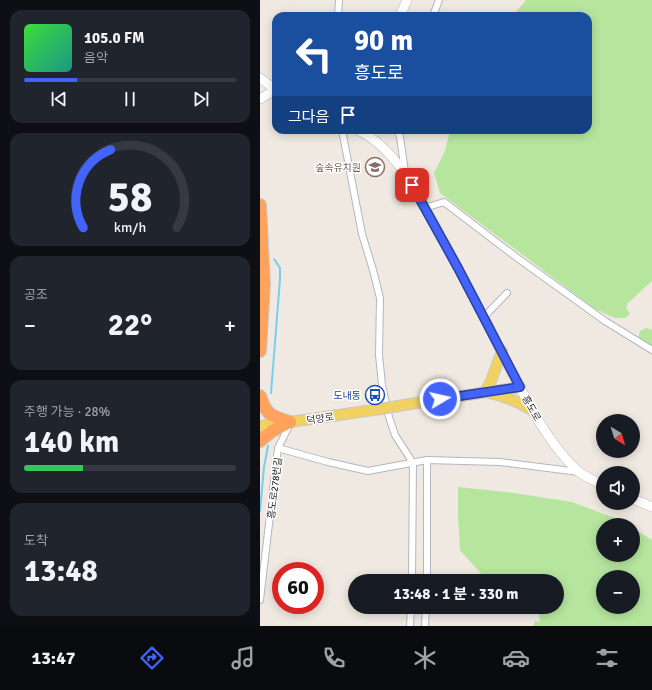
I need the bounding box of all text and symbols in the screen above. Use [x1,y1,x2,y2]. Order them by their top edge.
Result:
text: 90 m [354,24,413,58]
icon: left [288,28,340,80]
text: 105.0 FM [84,29,145,47]
text: 음악 [84,50,108,66]
text: 흥도로 [354,62,404,84]
icon: previous [48,88,70,110]
icon: pause [119,88,141,110]
icon: next [190,88,212,110]
icon: arrive [337,104,359,126]
text: 그다음 [288,108,329,126]
school or university icon: 숲속유치원 [364,156,386,178]
place label: 숲속유치원 [315,162,361,174]
pin [395,168,429,202]
text: 58 [108,172,152,223]
icon: arrive [401,174,423,196]
text: km/h [114,218,146,235]
text: 공조 [24,287,48,303]
text: 22° [108,307,152,344]
text: − [24,312,36,339]
text: + [224,312,236,339]
position arrow [419,378,461,420]
bus stop icon: 도내동 [364,384,386,406]
place label: 도내동 [333,390,361,402]
street label: 흥도로 [519,394,543,423]
text: 주행 가능 · 28% [24,404,110,420]
street label: 덕양로 [306,411,335,427]
north arrow [596,414,640,458]
map controls [596,414,640,614]
text: 140 km [24,424,119,461]
street label: 흥도로278번길 [265,457,285,520]
button: sound [596,466,640,510]
button: + [596,518,640,562]
text: 도착 [24,533,48,549]
text: 13:48 [24,553,98,590]
speed limit sign: 60 [272,562,324,614]
button: − [596,570,640,614]
text: 13:48 · 1 분 · 330 m [394,585,518,603]
icon: directions [138,644,166,672]
icon: music [229,644,257,672]
icon: phone [320,644,348,672]
icon: climate [411,644,439,672]
icon: car [502,644,530,672]
icon: filters [593,644,621,672]
text: 13:47 [31,647,76,669]

